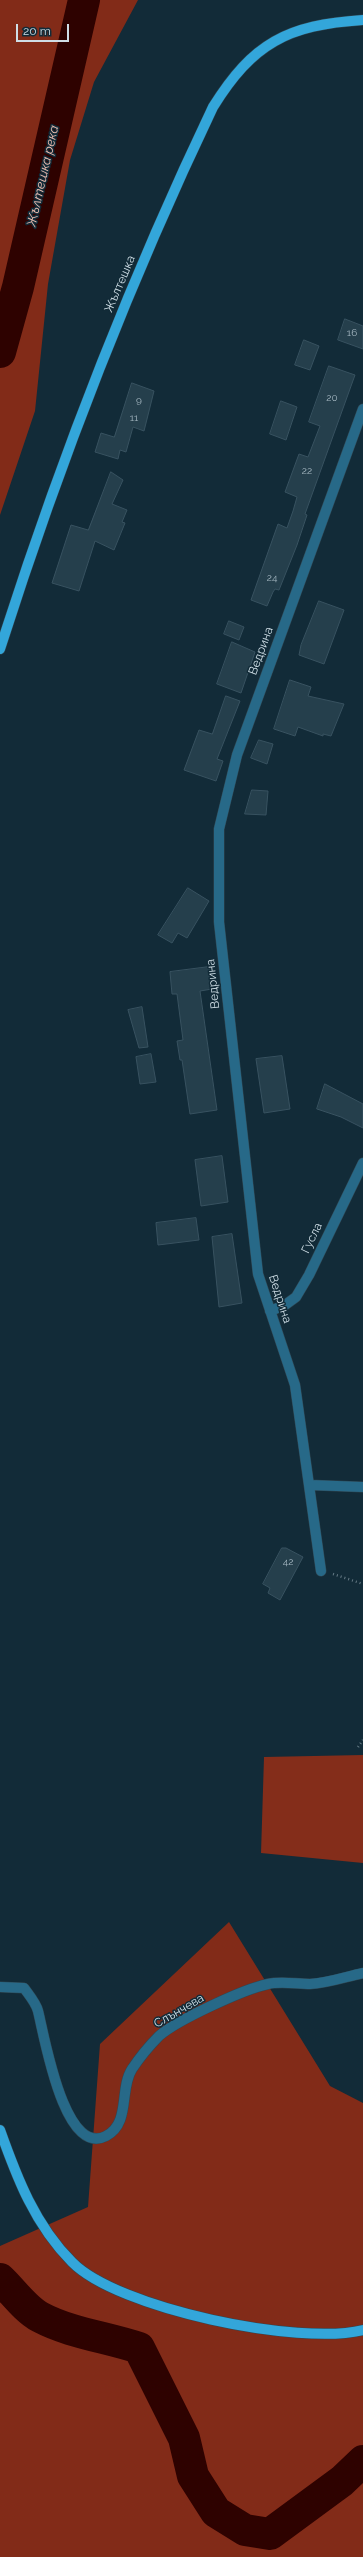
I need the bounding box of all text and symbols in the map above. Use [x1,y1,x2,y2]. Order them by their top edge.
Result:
scale bar [18,16,71,42]
text: 20 m [23,24,51,38]
water label: Жълтешка река [24,124,62,228]
street label: Жълтешка [102,253,138,315]
house number: 16 [347,327,357,339]
house number: 20 [326,392,338,404]
house number: 9 [136,394,142,406]
house number: 11 [130,412,138,424]
house number: 22 [302,465,312,477]
house number: 24 [267,572,277,584]
street label: Ведрина [246,625,276,677]
street label: Ведрина [203,958,223,1010]
street label: Гусла [298,1220,326,1256]
street label: Ведрина [265,1273,295,1325]
house number: 42 [283,1556,293,1568]
street label: Слънчева [151,1991,207,2031]

